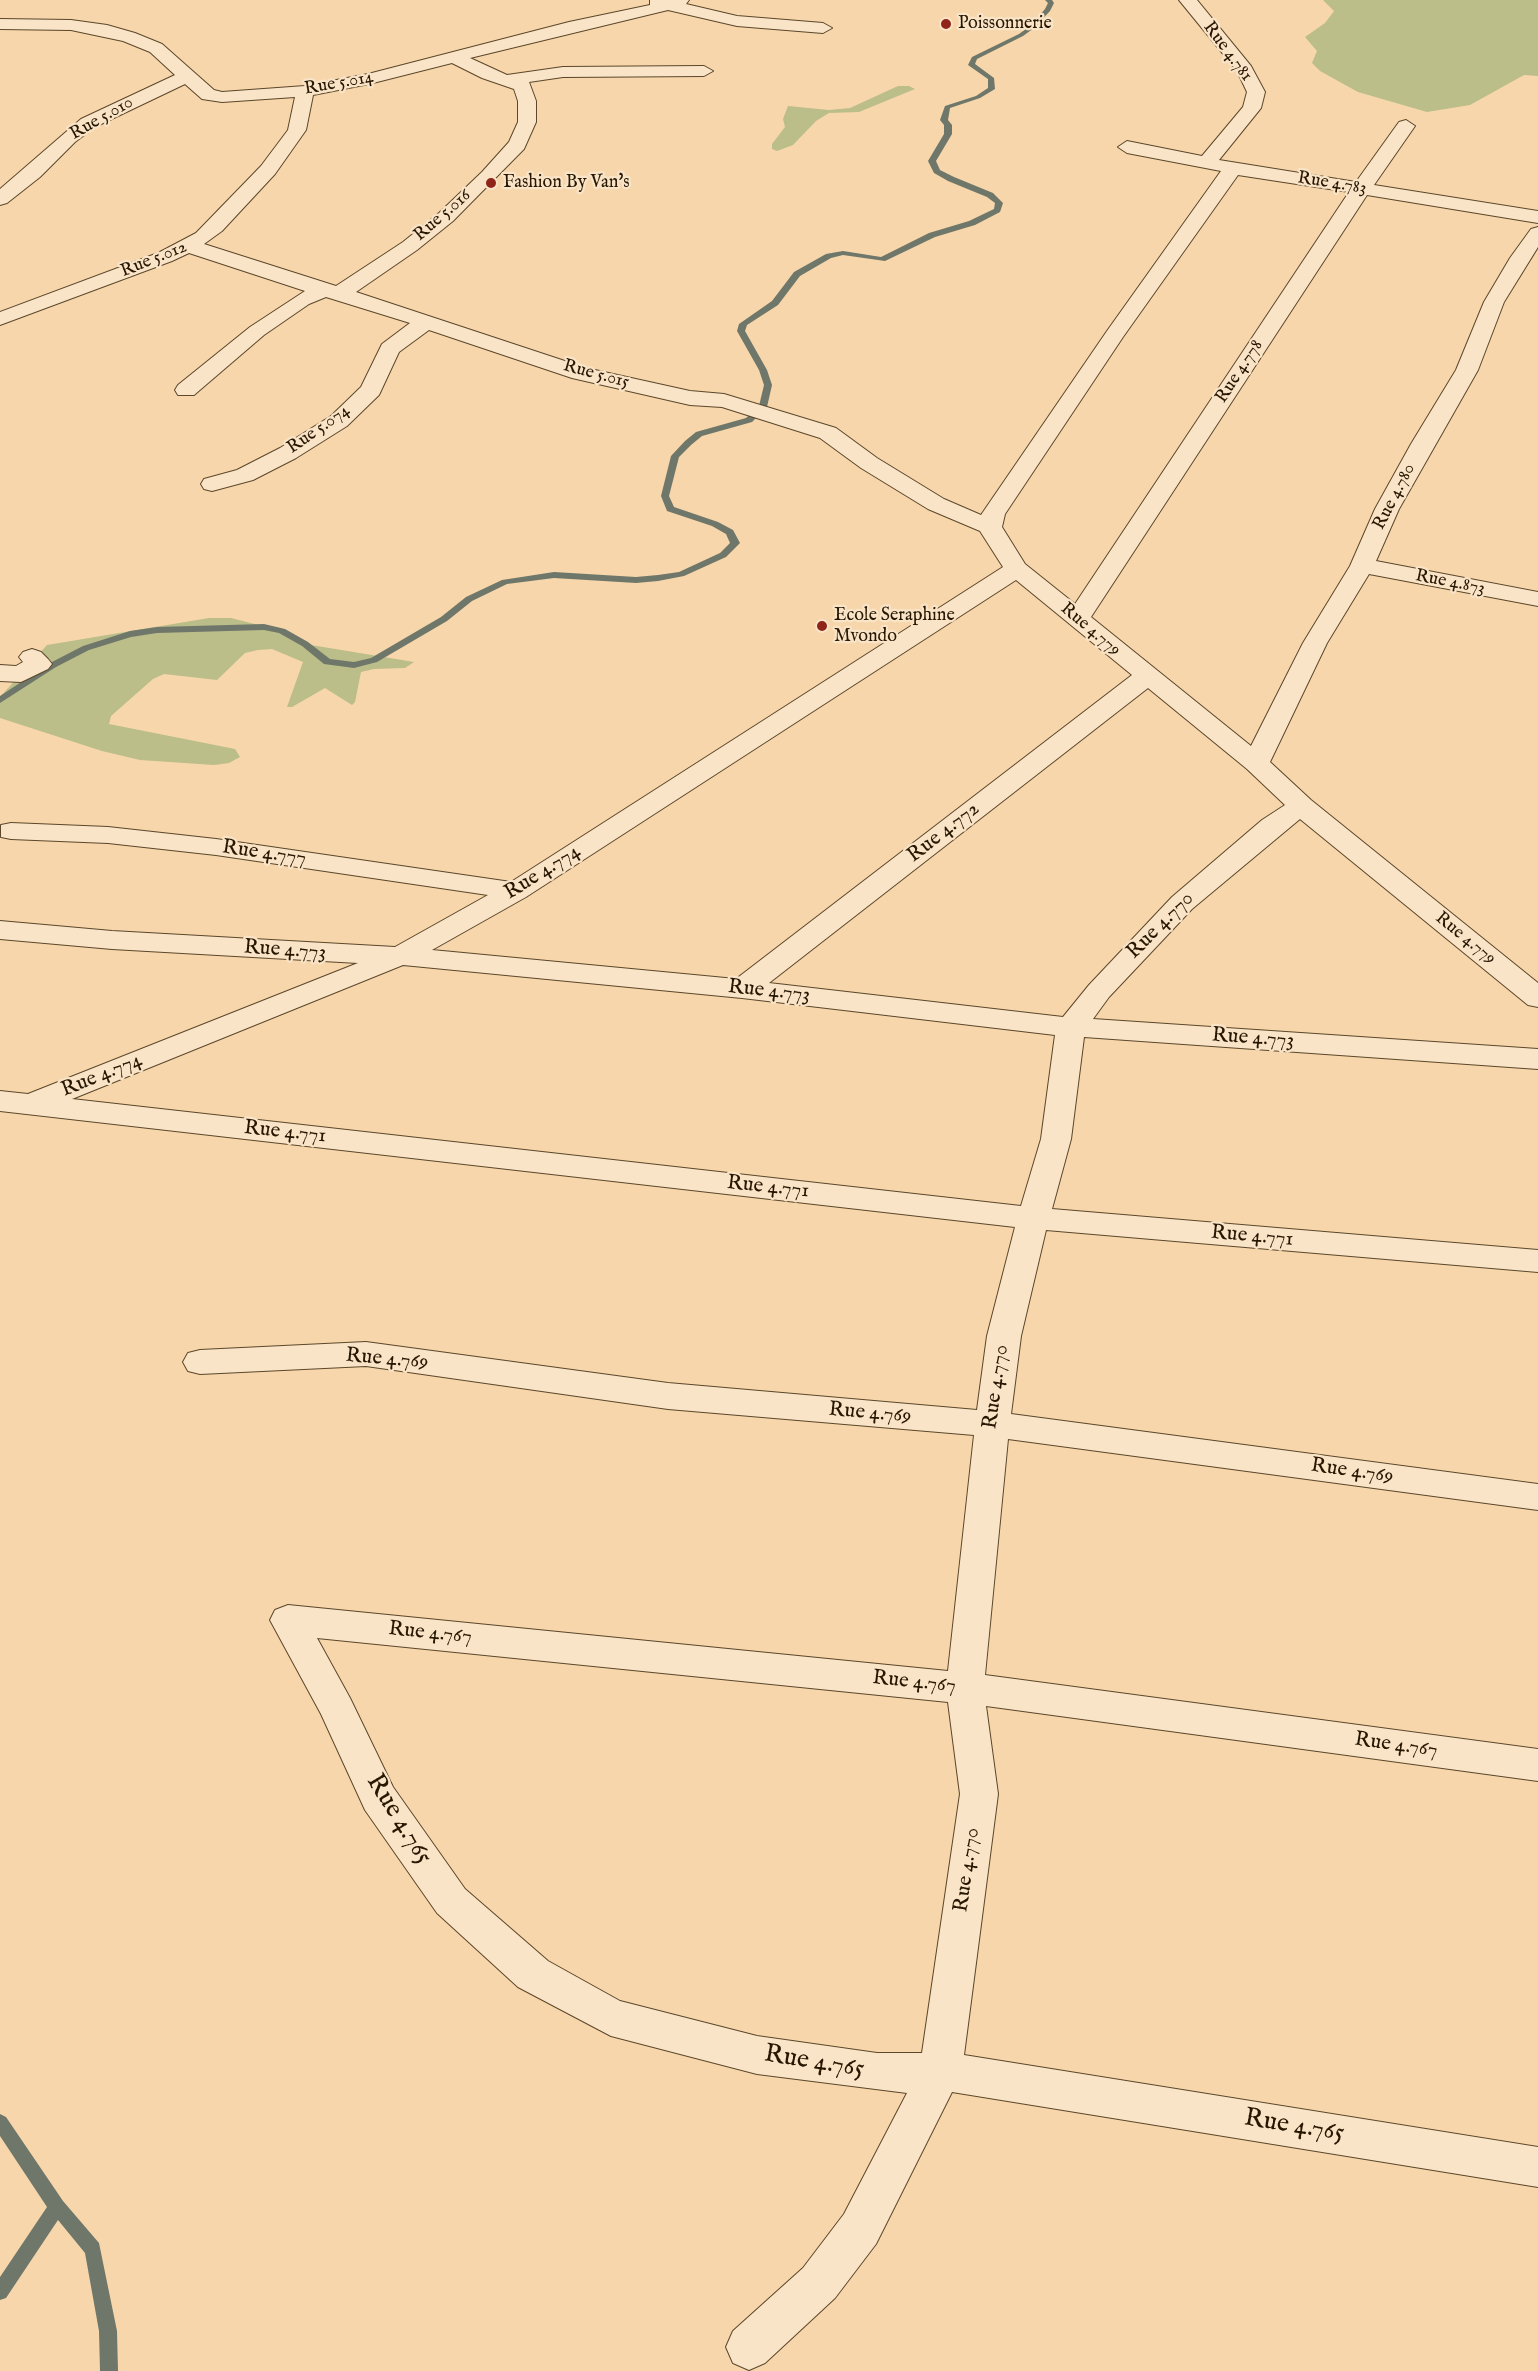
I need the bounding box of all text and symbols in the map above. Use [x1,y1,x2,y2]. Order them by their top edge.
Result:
place label: Poissonnerie [958,13,1052,35]
marker: Poissonnerie [939,17,953,31]
street label: Rue 4.781 [1197,18,1257,86]
street label: Rue 5.014 [303,67,375,101]
street label: Rue 5.010 [66,92,138,146]
street label: Rue 4.783 [1296,168,1368,200]
place label: Fashion By Van's [503,172,630,194]
marker: Fashion By Van's [484,176,498,190]
street label: Rue 5.016 [410,185,476,247]
street label: Rue 5.012 [118,237,190,283]
street label: Rue 4.778 [1212,336,1268,408]
street label: Rue 5.015 [561,356,631,394]
street label: Rue 5.074 [284,401,354,459]
street label: Rue 4.780 [1369,460,1421,534]
street label: Rue 4.873 [1413,566,1487,600]
street label: Rue 4.779 [1055,599,1125,661]
place label: Ecole Seraphine Mvondo [834,605,955,648]
marker: Ecole Seraphine Mvondo [815,619,829,633]
street label: Rue 4.772 [903,797,985,869]
street label: Rue 4.777 [220,836,308,872]
street label: Rue 4.774 [500,840,586,906]
street label: Rue 4.770 [1122,887,1200,965]
street label: Rue 4.779 [1430,908,1500,970]
street label: Rue 4.773 [243,936,327,966]
street label: Rue 4.773 [727,975,811,1009]
street label: Rue 4.773 [1211,1024,1295,1054]
street label: Rue 4.774 [58,1048,146,1104]
street label: Rue 4.771 [243,1116,327,1150]
street label: Rue 4.771 [726,1171,810,1205]
street label: Rue 4.771 [1210,1221,1294,1253]
street label: Rue 4.770 [979,1343,1015,1431]
street label: Rue 4.769 [345,1344,429,1376]
street label: Rue 4.769 [828,1398,912,1430]
street label: Rue 4.769 [1309,1454,1395,1490]
street label: Rue 4.767 [387,1617,473,1651]
street label: Rue 4.767 [871,1666,957,1700]
street label: Rue 4.767 [1353,1728,1439,1764]
street label: Rue 4.765 [358,1769,438,1871]
street label: Rue 4.770 [950,1826,986,1914]
street label: Rue 4.765 [762,2040,866,2086]
street label: Rue 4.765 [1242,2104,1346,2150]

